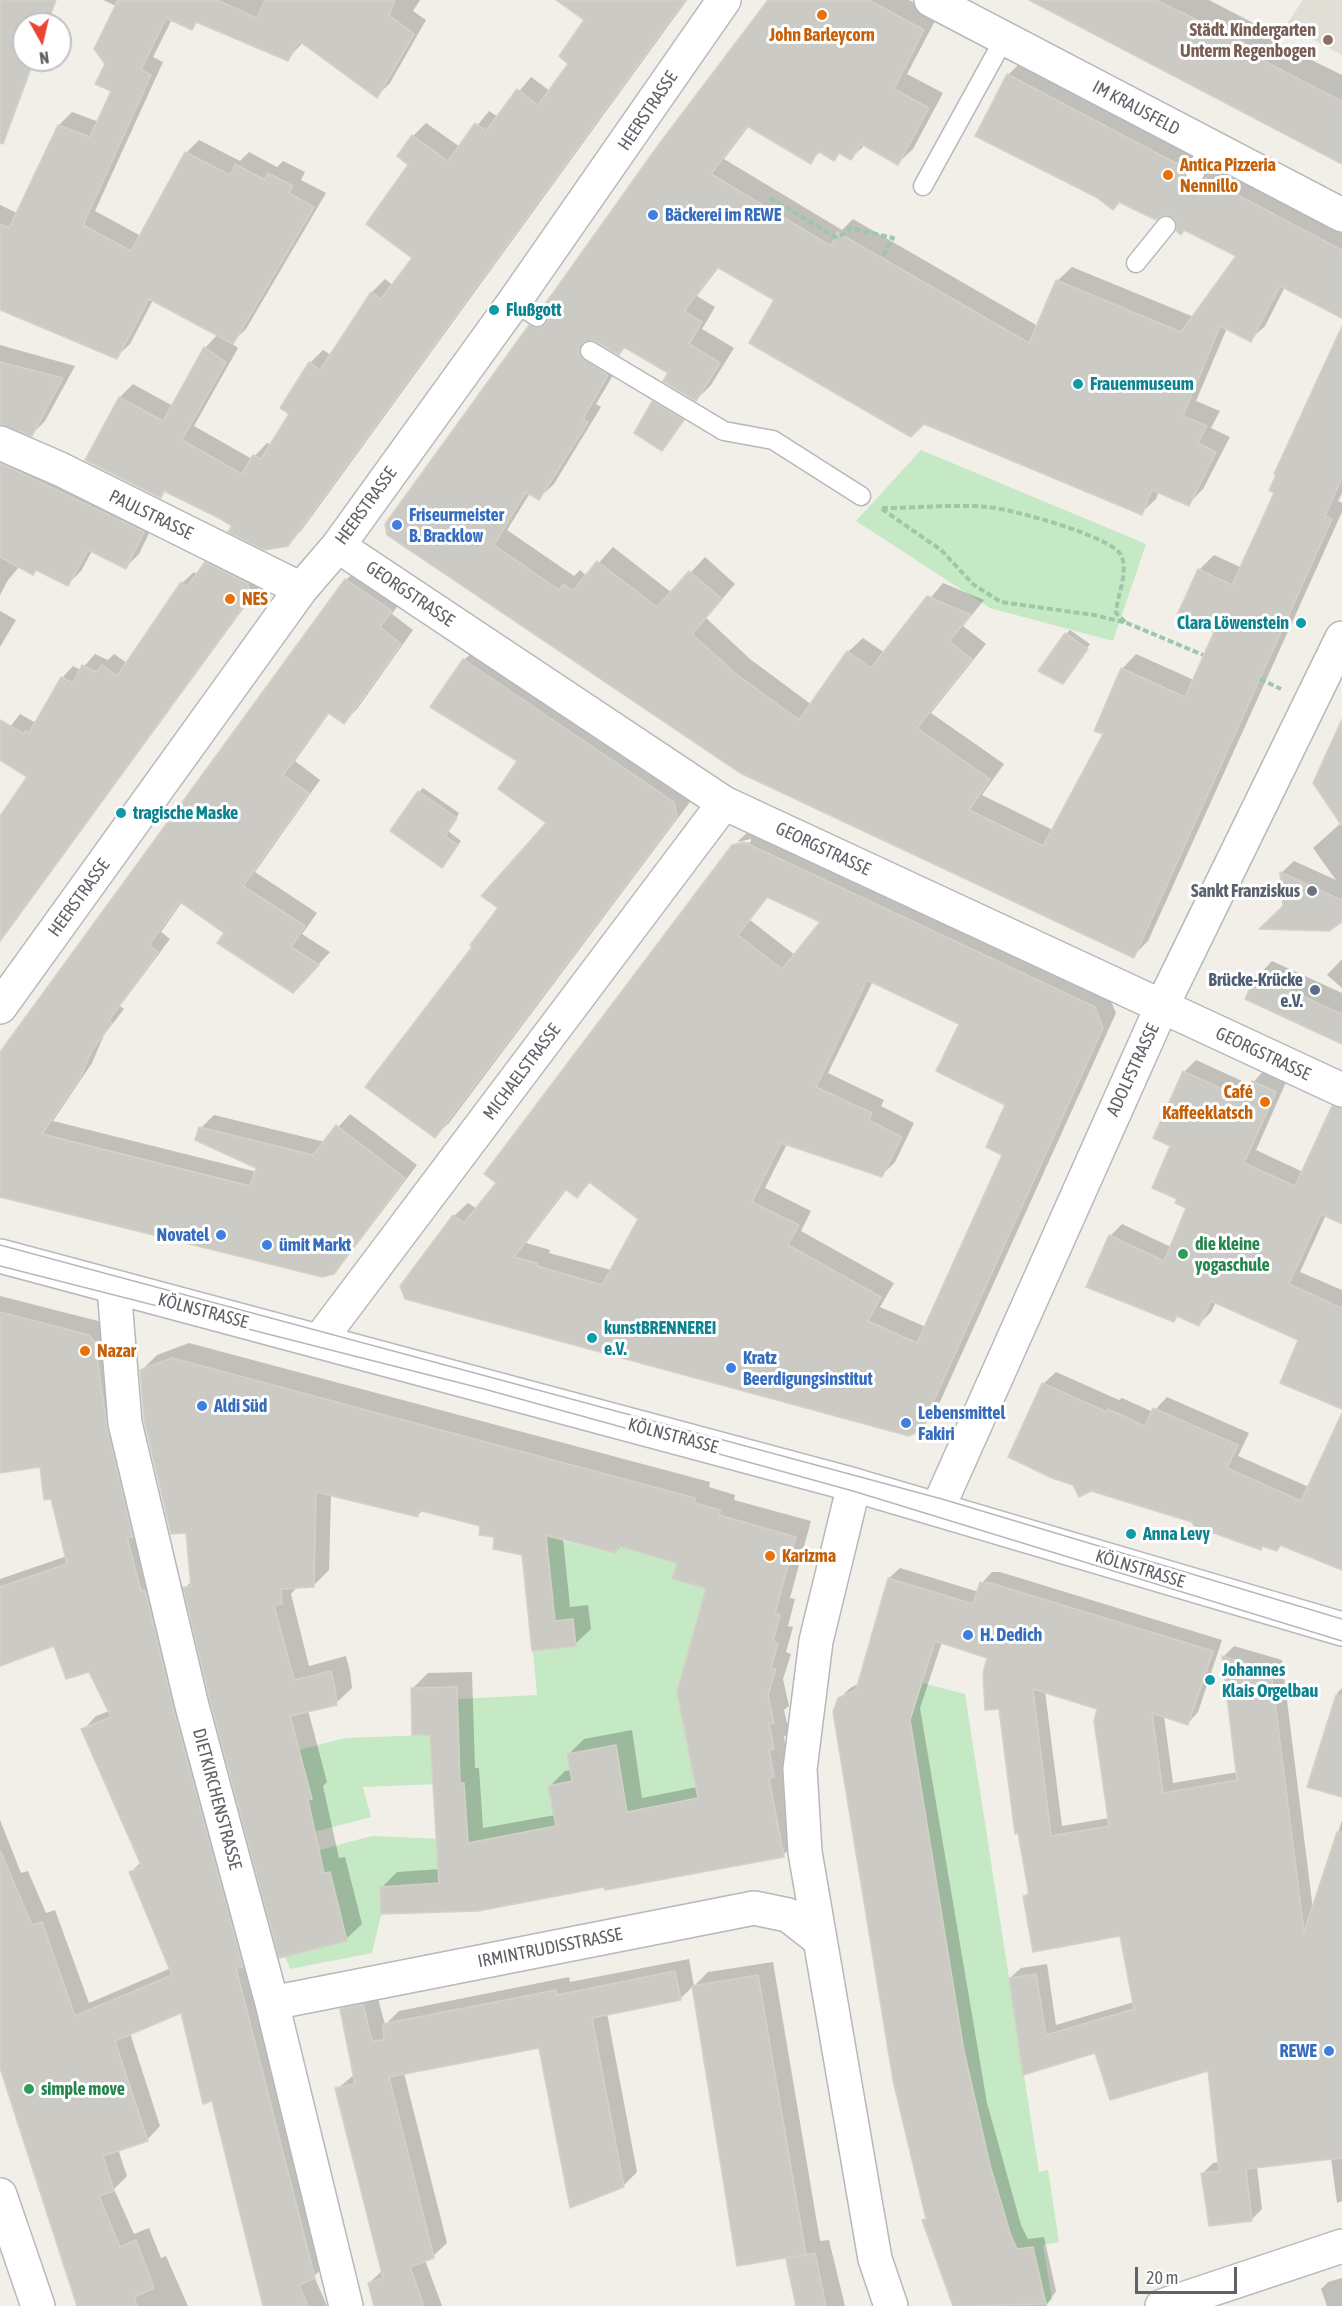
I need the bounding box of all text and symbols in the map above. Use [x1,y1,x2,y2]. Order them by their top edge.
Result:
marker: John Barleycorn [815,8,829,22]
north arrow [12,12,72,72]
place label: Städt. Kindergarten Unterm Regenbogen [1180,19,1316,62]
place label: John Barleycorn [769,24,875,46]
marker: Städt. Kindergarten Unterm Regenbogen [1321,33,1335,47]
text: N [38,48,50,67]
street label: HEERSTRASSE [614,67,682,155]
street label: IM KRAUSFELD [1089,76,1183,140]
place label: Antica Pizzeria Nennillo [1180,154,1276,196]
marker: Antica Pizzeria Nennillo [1161,168,1175,182]
place label: Bäckerei im REWE [665,204,781,226]
marker: Bäckerei im REWE [646,208,660,222]
place label: Flußgott [506,299,561,321]
marker: Flußgott [487,303,501,317]
place label: Frauenmuseum [1090,373,1194,395]
marker: Frauenmuseum [1071,377,1085,391]
street label: HEERSTRASSE [331,463,401,549]
street label: PAULSTRASSE [106,485,196,545]
place label: Friseurmeister B. Bracklow [409,504,504,546]
marker: Friseurmeister B. Bracklow [390,518,404,532]
street label: GEORGSTRASSE [362,556,458,632]
place label: NES [242,588,268,610]
marker: NES [223,592,237,606]
place label: Clara Löwenstein [1177,612,1289,634]
marker: Clara Löwenstein [1294,616,1308,630]
place label: tragische Maske [133,802,238,824]
marker: tragische Maske [114,806,128,820]
street label: GEORGSTRASSE [772,818,874,880]
street label: HEERSTRASSE [44,855,114,941]
place label: Sankt Franziskus [1191,880,1300,902]
marker: Sankt Franziskus [1305,884,1319,898]
place label: Brücke-Krücke e.V. [1208,969,1303,1012]
marker: Brücke-Krücke e.V. [1308,983,1322,997]
street label: MICHAELSTRASSE [479,1020,565,1124]
street label: ADOLFSTRASSE [1102,1020,1164,1120]
street label: GEORGSTRASSE [1212,1023,1314,1085]
place label: Café Kaffeeklatsch [1162,1081,1253,1124]
marker: Café Kaffeeklatsch [1258,1095,1272,1109]
place label: Novatel [157,1224,209,1246]
marker: Novatel [214,1228,228,1242]
place label: die kleine yogaschule [1195,1233,1270,1276]
place label: ümit Markt [279,1234,351,1256]
marker: ümit Markt [260,1238,274,1252]
marker: die kleine yogaschule [1176,1247,1190,1261]
street label: KÖLNSTRASSE [156,1289,250,1333]
place label: kunstBRENNEREI e.V. [604,1317,716,1360]
marker: kunstBRENNEREI e.V. [585,1331,599,1345]
place label: Nazar [97,1340,136,1362]
marker: Nazar [78,1344,92,1358]
place label: Kratz Beerdigungsinstitut [743,1347,873,1390]
marker: Kratz Beerdigungsinstitut [724,1361,738,1375]
place label: Aldi Süd [214,1395,267,1417]
marker: Aldi Süd [195,1399,209,1413]
place label: Lebensmittel Fakiri [918,1402,1005,1444]
street label: KÖLNSTRASSE [626,1414,720,1458]
marker: Lebensmittel Fakiri [899,1416,913,1430]
place label: Anna Levy [1143,1523,1210,1545]
marker: Anna Levy [1124,1527,1138,1541]
place label: Karizma [782,1545,836,1567]
street label: KÖLNSTRASSE [1093,1545,1187,1593]
marker: Karizma [763,1549,777,1563]
place label: H. Dedich [980,1624,1042,1646]
marker: H. Dedich [961,1628,975,1642]
place label: Johannes Klais Orgelbau [1222,1659,1318,1702]
marker: Johannes Klais Orgelbau [1203,1673,1217,1687]
street label: DIETKIRCHENSTRASSE [188,1726,246,1872]
street label: IRMINTRUDISSTRASSE [476,1923,624,1973]
place label: REWE [1280,2040,1317,2062]
marker: REWE [1322,2044,1336,2058]
place label: simple move [41,2078,125,2100]
marker: simple move [22,2082,36,2096]
scale bar [1138,2255,1240,2293]
text: 20 m [1146,2267,1178,2288]

